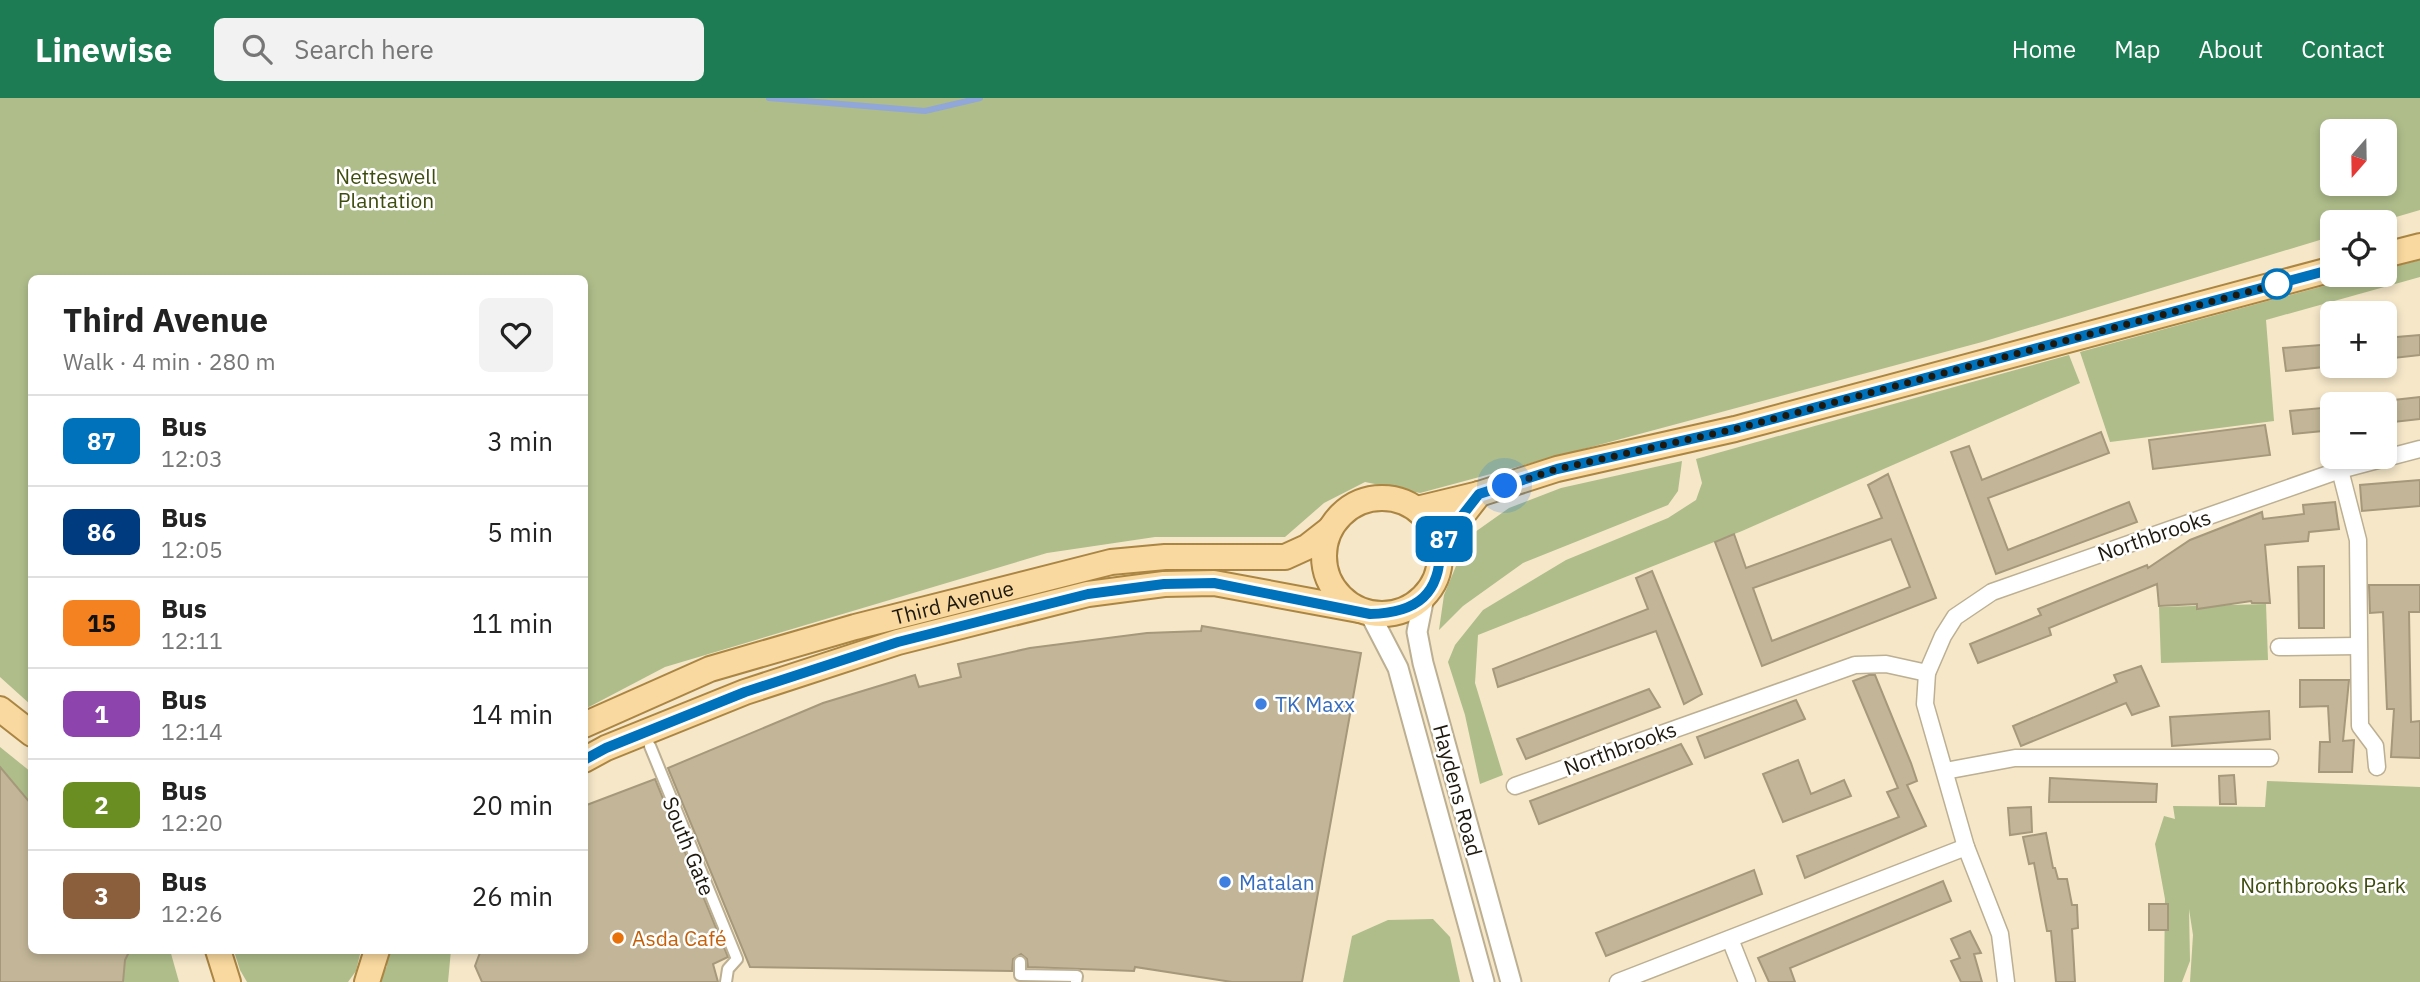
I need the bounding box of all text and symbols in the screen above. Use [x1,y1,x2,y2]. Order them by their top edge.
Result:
search box [214,18,704,81]
text: Linewise [35,28,172,71]
icon: search [238,30,276,68]
text: Search here [294,32,434,66]
text: Home [2012,33,2076,65]
text: Map [2114,33,2160,65]
text: About [2198,33,2263,65]
text: Contact [2301,33,2385,65]
north arrow [2320,119,2398,196]
map controls [2320,119,2397,469]
park label: Netteswell Plantation [335,162,437,214]
button: locate [2320,210,2397,287]
unlabelled marker [2262,269,2292,299]
text: Third Avenue [63,298,268,341]
button: heart [479,298,553,372]
button: + [2320,301,2397,378]
text: Walk · 4 min · 280 m [63,346,276,376]
button: − [2320,392,2397,469]
text: Bus [161,409,207,443]
text: 3 min [487,424,553,458]
text: 87 [87,425,116,457]
text: 12:03 [161,443,223,473]
your location [1487,468,1522,503]
text: Bus [161,500,207,534]
street label: Northbrooks [2094,503,2214,567]
text: 5 min [487,515,553,549]
text: 86 [87,516,116,548]
line badge: 87 [1412,516,1476,562]
text: 87 [1430,523,1458,555]
text: 12:05 [161,534,223,564]
street label: Third Avenue [889,573,1017,631]
text: Bus [161,591,207,625]
text: 11 min [472,606,553,640]
text: 15 [87,607,116,639]
text: 12:11 [161,625,223,655]
text: Bus [161,682,207,716]
place label: TK Maxx [1275,690,1355,718]
marker: TK Maxx [1253,696,1269,712]
text: 14 min [472,697,553,731]
text: 1 [94,698,109,730]
street label: Northbrooks [1560,715,1680,781]
text: 12:14 [161,716,223,746]
street label: Haydens Road [1427,721,1489,859]
text: Bus [161,773,207,807]
text: 20 min [472,788,553,822]
text: 2 [94,789,109,821]
street label: South Gate [656,792,722,900]
text: 12:20 [161,807,223,837]
text: Bus [161,864,207,898]
place label: Matalan [1239,868,1315,896]
park label: Northbrooks Park [2240,871,2406,899]
marker: Matalan [1217,874,1233,890]
text: 26 min [472,879,553,913]
text: 3 [94,880,109,912]
text: 12:26 [161,898,223,928]
place label: Asda Café [632,924,727,952]
marker: Asda Café [610,930,626,946]

